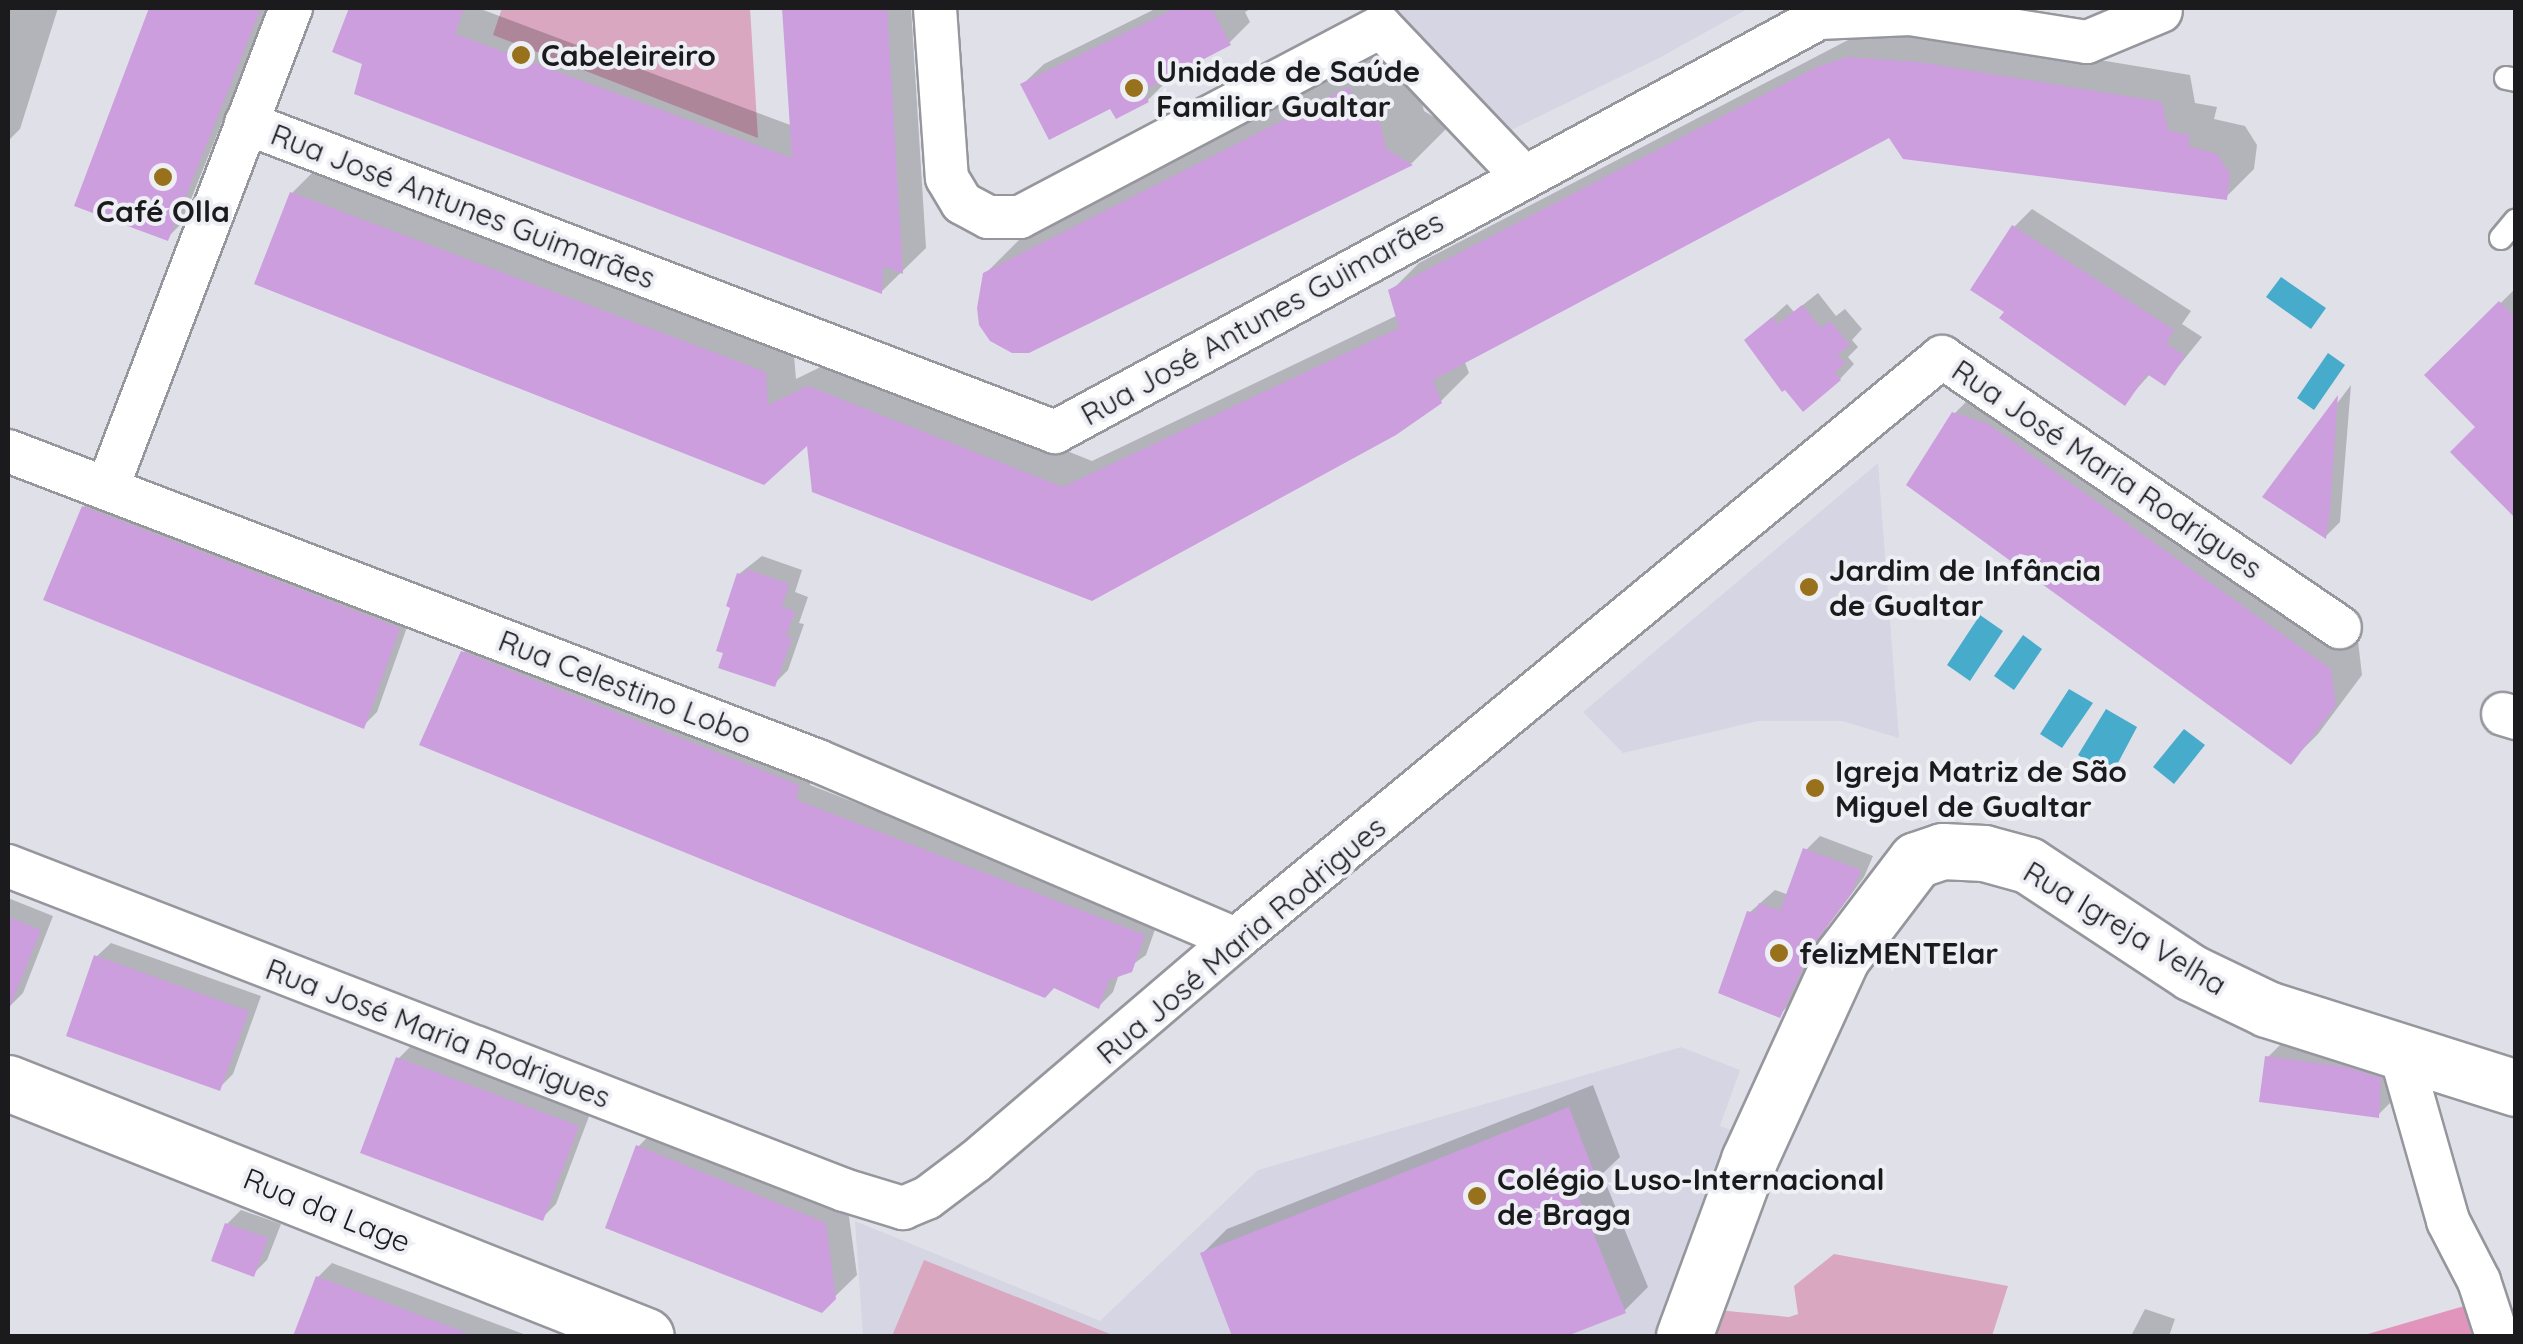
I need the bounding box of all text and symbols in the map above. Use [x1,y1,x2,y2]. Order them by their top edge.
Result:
place label: Cabeleireiro [541,37,716,73]
marker: Cabeleireiro [510,44,532,66]
place label: Unidade de Saúde Familiar Gualtar [1156,53,1420,124]
marker: Unidade de Saúde Familiar Gualtar [1121,75,1147,101]
street label: Rua José Antunes Guimarães [266,116,660,296]
marker: Café Olla [152,166,174,188]
place label: Café Olla [96,193,230,229]
street label: Rua José Antunes Guimarães [1075,203,1449,433]
street label: Rua José Maria Rodrigues [1945,352,2269,586]
place label: Jardim de Infância de Gualtar [1829,552,2101,622]
marker: Jardim de Infância de Gualtar [1798,576,1820,598]
street label: Rua Celestino Lobo [493,622,757,752]
place label: Igreja Matriz de São Miguel de Gualtar [1835,753,2127,824]
marker: Igreja Matriz de São Miguel de Gualtar [1804,777,1826,799]
street label: Rua José Maria Rodrigues [1089,809,1393,1071]
street label: Rua Igreja Velha [2017,853,2233,1003]
place label: felizMENTElar [1799,935,1998,971]
marker: felizMENTElar [1768,942,1790,964]
street label: Rua José Maria Rodrigues [261,951,615,1115]
street label: Rua da Lage [238,1160,416,1260]
place label: Colégio Luso-Internacional de Braga [1497,1161,1885,1232]
marker: Colégio Luso-Internacional de Braga [1466,1185,1488,1207]

